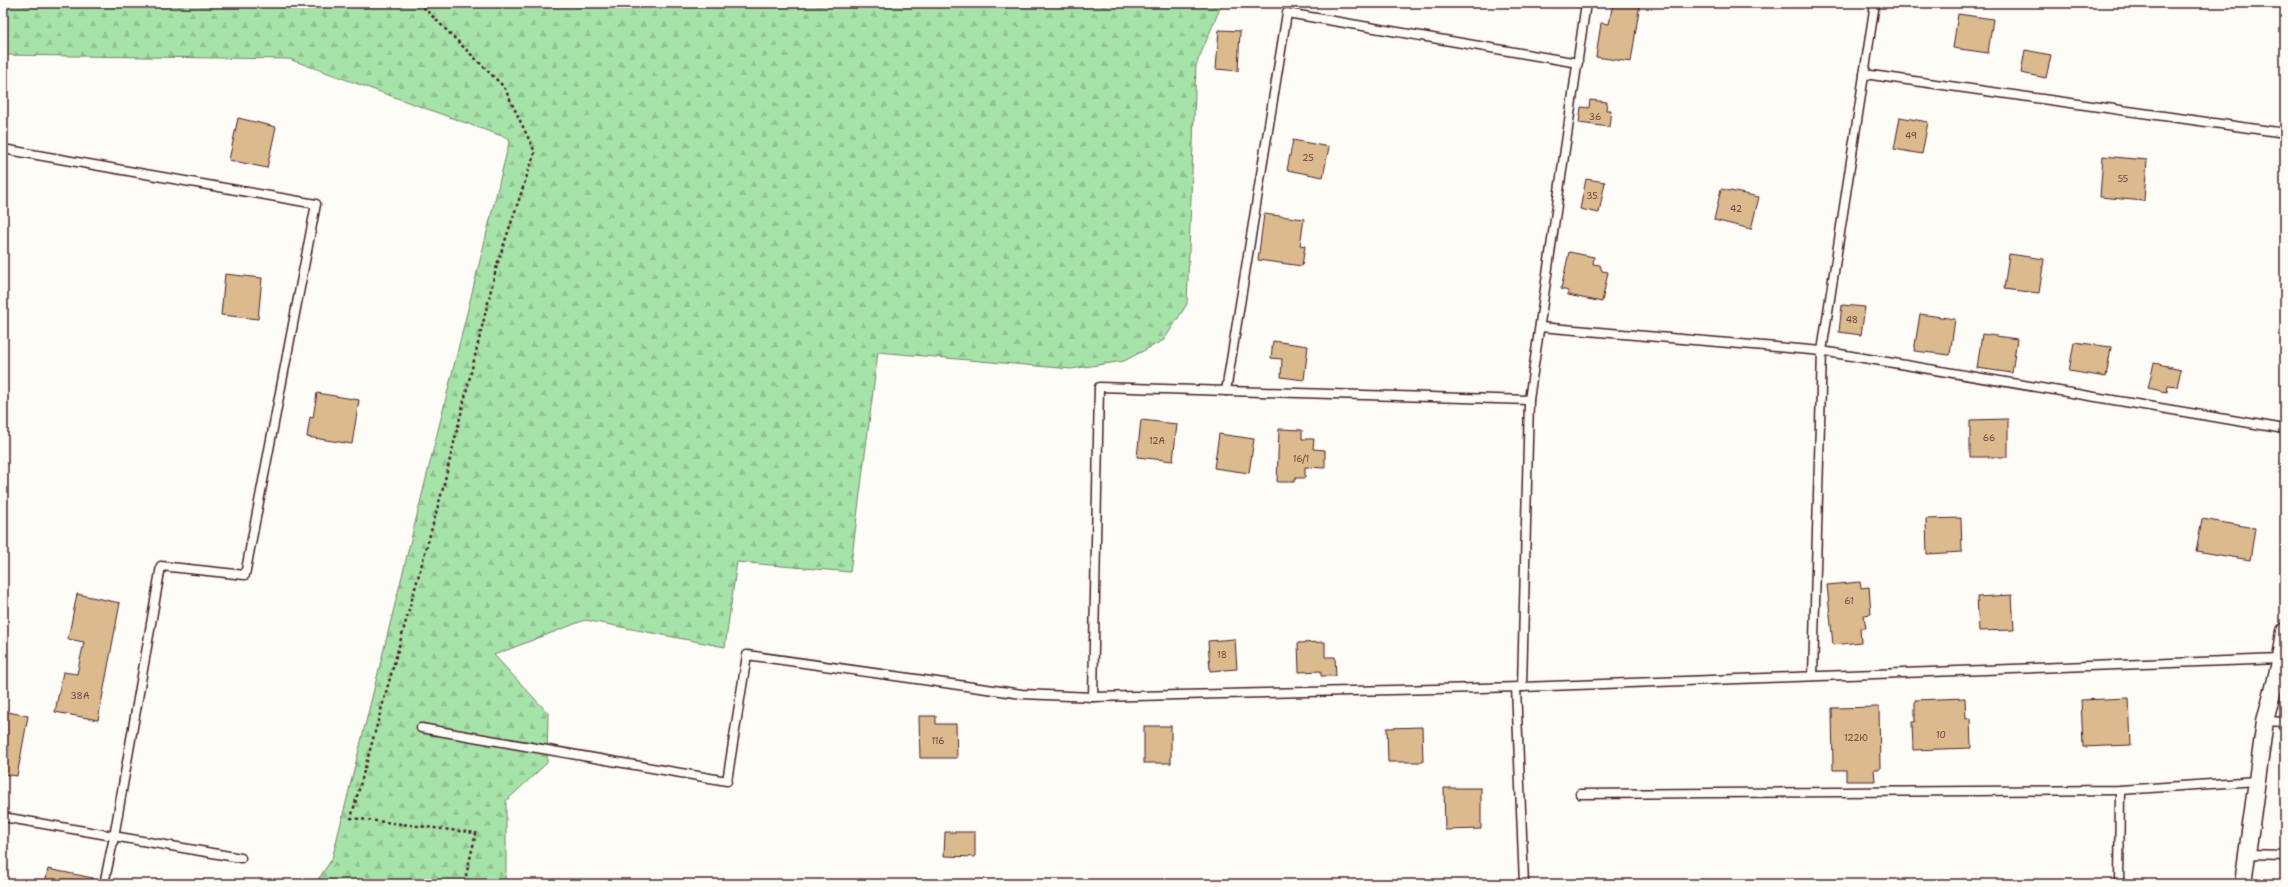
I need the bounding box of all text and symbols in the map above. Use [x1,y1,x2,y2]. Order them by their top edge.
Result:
house number: 36 [1589,111,1601,123]
house number: 49 [1905,130,1917,142]
house number: 25 [1302,152,1314,164]
house number: 55 [2118,173,2128,185]
house number: 35 [1586,190,1598,202]
house number: 42 [1730,203,1742,215]
house number: 48 [1846,314,1858,326]
house number: 66 [1983,432,1995,444]
house number: 12А [1149,435,1166,447]
house number: 16/1 [1293,453,1309,465]
house number: 61 [1844,595,1854,607]
house number: 18 [1217,649,1227,661]
house number: 38А [71,690,90,702]
house number: 10 [1936,729,1946,741]
house number: 122Ю [1844,732,1868,744]
house number: 116 [931,735,945,747]

